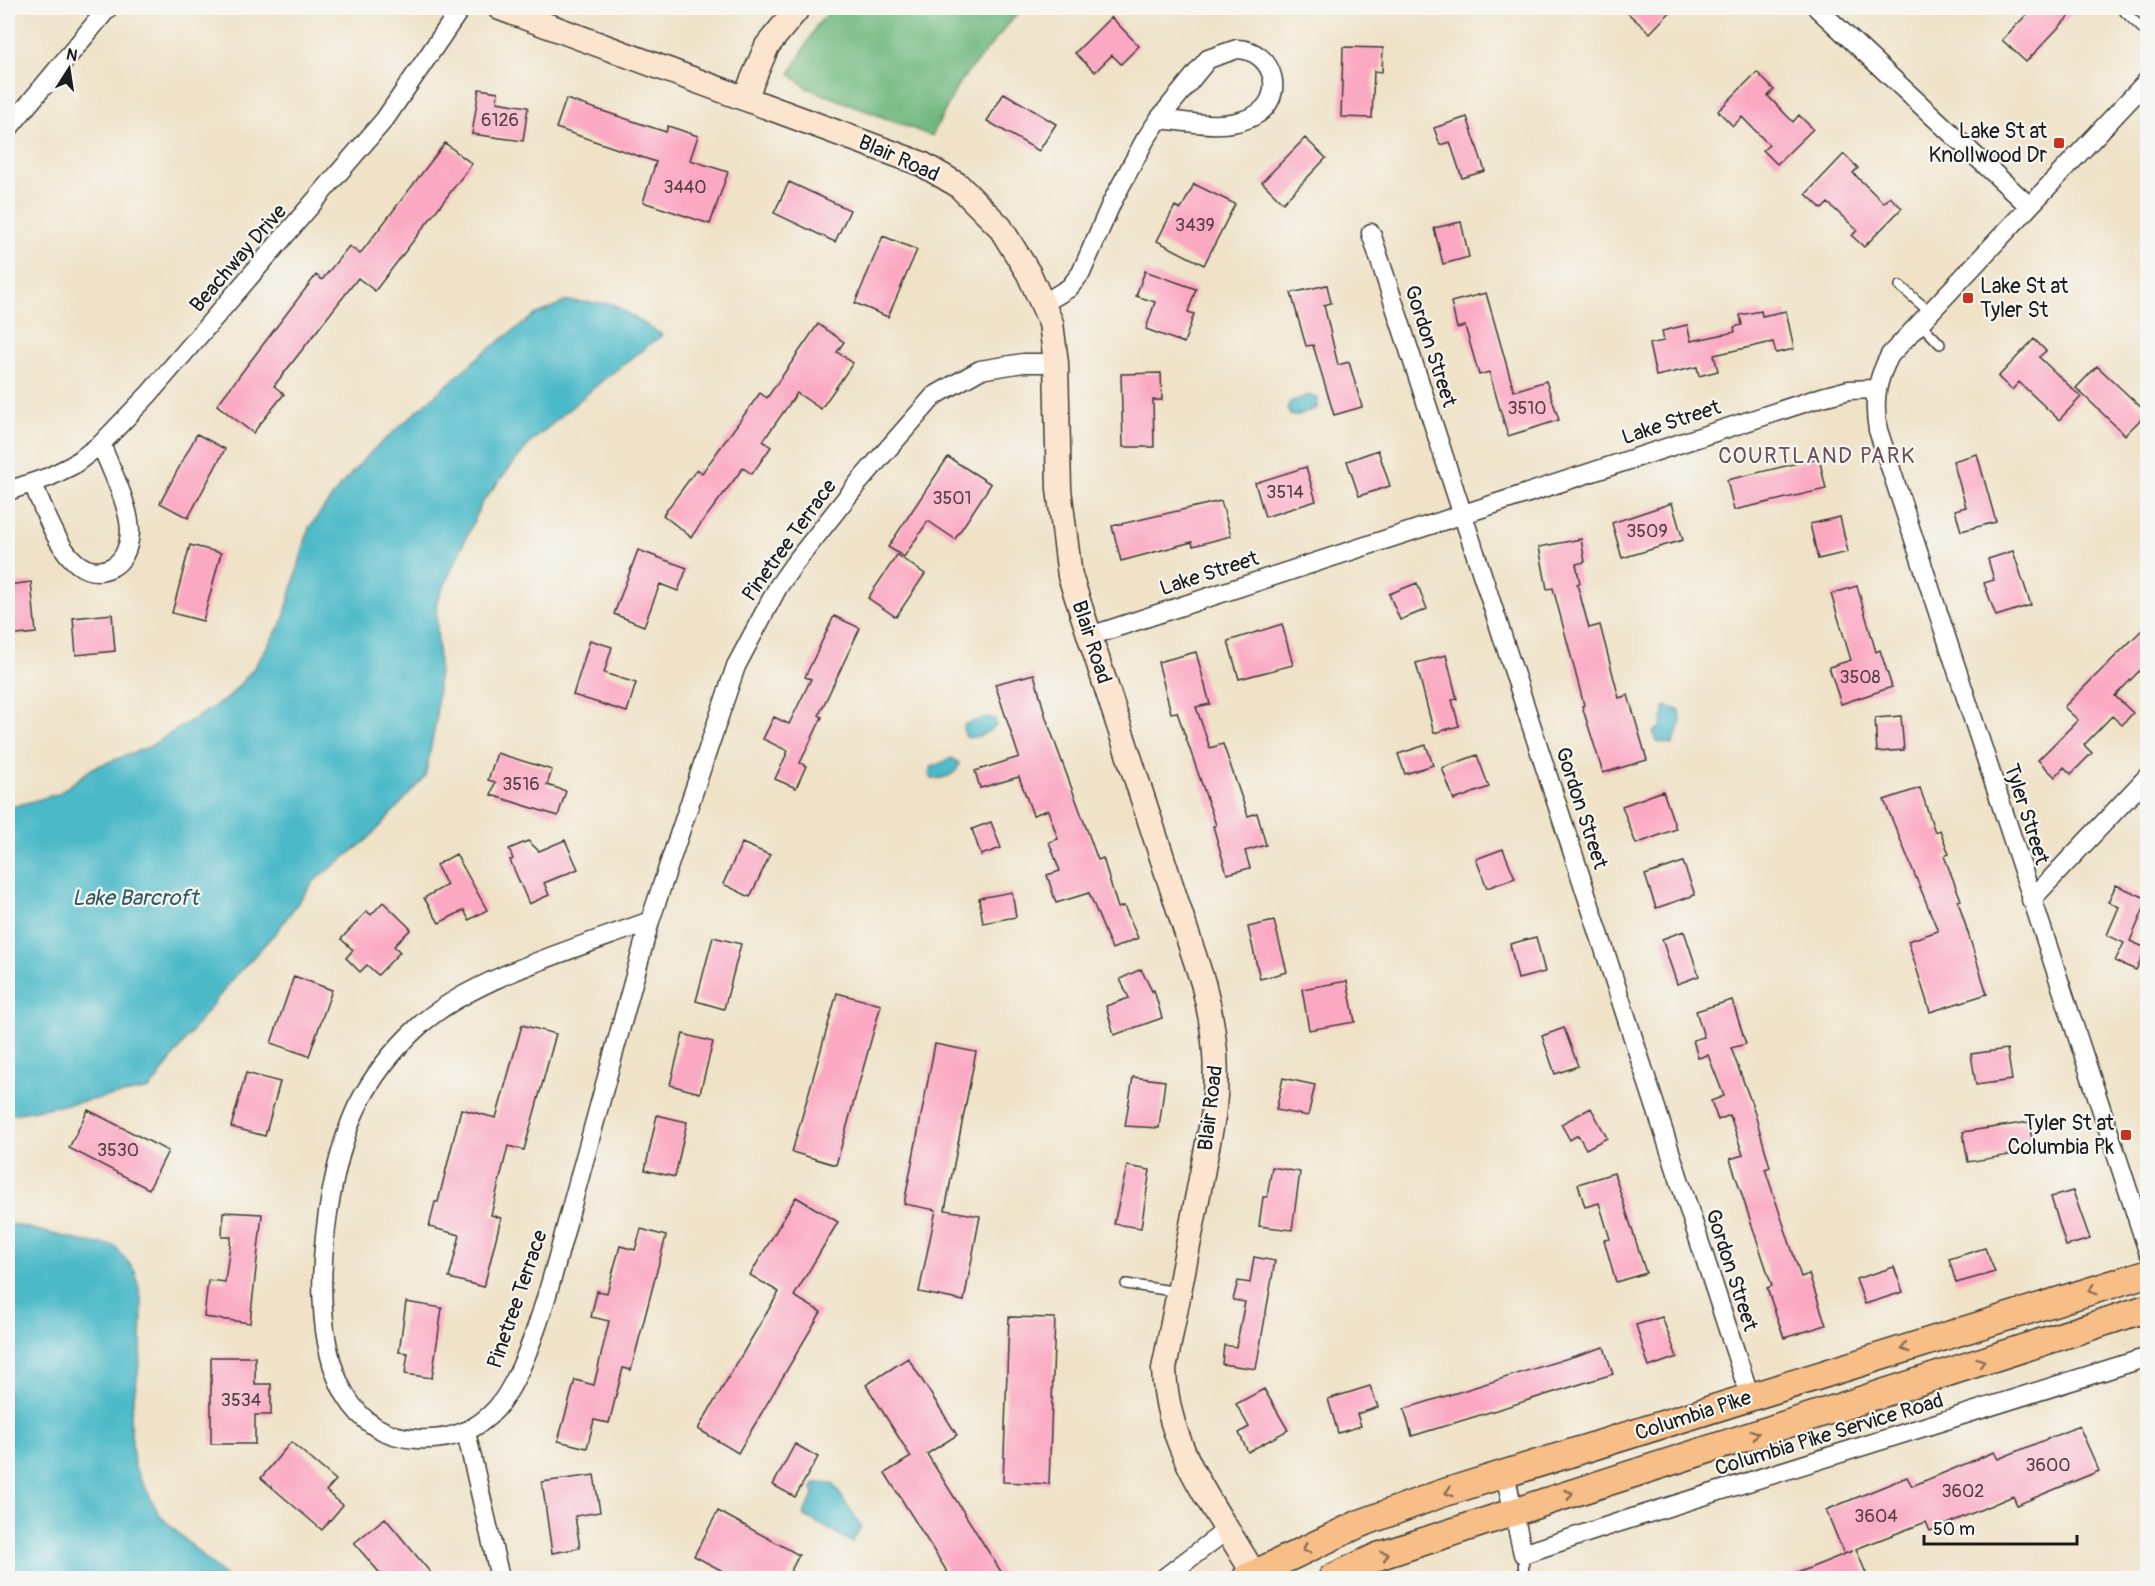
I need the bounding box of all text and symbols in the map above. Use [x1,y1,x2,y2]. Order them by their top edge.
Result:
north arrow [39,39,99,99]
text: N [65,44,79,66]
house number: 6126 [481,109,519,132]
place label: Lake St at Knollwood Dr [1928,118,2048,169]
street label: Blair Road [854,129,944,188]
marker: Lake St at Knollwood Dr [2052,136,2066,150]
house number: 3440 [663,176,707,199]
street label: Beachway Drive [184,198,293,318]
house number: 3439 [1175,214,1215,237]
place label: Lake St at Tyler St [1980,273,2069,324]
street label: Gordon Street [1398,282,1463,411]
marker: Lake St at Tyler St [1961,291,1975,305]
street label: Lake Street [1618,394,1724,451]
house number: 3510 [1507,397,1547,420]
district label: COURTLAND PARK [1718,442,1916,470]
street label: Pinetree Terrace [736,473,843,607]
house number: 3514 [1266,481,1304,504]
house number: 3501 [932,487,972,510]
house number: 3509 [1626,520,1668,543]
street label: Lake Street [1156,545,1262,602]
street label: Blair Road [1065,597,1118,687]
house number: 3508 [1839,666,1881,689]
street label: Gordon Street [1549,744,1614,873]
street label: Tyler Street [1998,760,2056,868]
house number: 3516 [502,773,540,796]
water label: Lake Barcroft [72,884,200,912]
street label: Blair Road [1192,1064,1229,1152]
place label: Tyler St at Columbia Pk [2007,1110,2115,1161]
marker: Tyler St at Columbia Pk [2119,1128,2133,1142]
house number: 3530 [97,1139,139,1162]
street label: Gordon Street [1699,1206,1764,1335]
street label: Pinetree Terrace [481,1226,554,1372]
one-way arrow [2087,1283,2098,1295]
one-way arrow [1901,1341,1911,1353]
one-way arrow [1975,1357,1986,1369]
street label: Columbia Pike [1632,1384,1755,1447]
street label: Columbia Pike Service Road [1712,1387,1947,1482]
house number: 3534 [221,1389,262,1412]
one-way arrow [1749,1429,1760,1441]
house number: 3600 [2025,1454,2071,1477]
house number: 3602 [1942,1480,1984,1503]
one-way arrow [1444,1484,1455,1497]
one-way arrow [1563,1488,1574,1501]
house number: 3604 [1854,1505,1898,1528]
scale bar [1924,1508,2077,1546]
text: 50 m [1933,1518,1975,1541]
one-way arrow [1302,1541,1313,1553]
one-way arrow [1379,1549,1390,1562]

